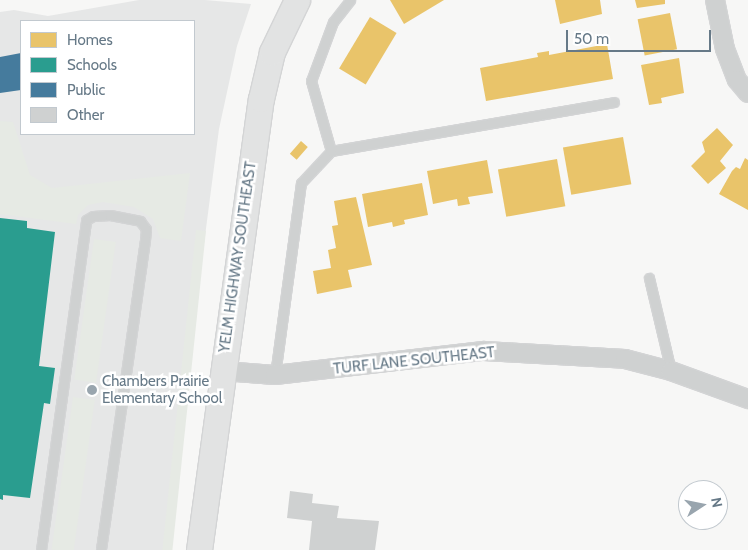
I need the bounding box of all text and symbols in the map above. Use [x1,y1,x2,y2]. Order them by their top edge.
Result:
legend [20,20,195,135]
scale bar [568,20,713,52]
text: 50 m [574,30,609,48]
text: Homes [67,31,113,49]
text: Schools [67,56,117,74]
text: Public [67,81,105,99]
text: Other [67,106,104,124]
street label: YELM HIGHWAY SOUTHEAST [216,160,260,354]
street label: TURF LANE SOUTHEAST [332,344,496,378]
place label: Chambers Prairie Elementary School [102,372,222,407]
marker: Chambers Prairie Elementary School [86,384,98,396]
north arrow [678,480,728,530]
text: N [707,496,727,509]

